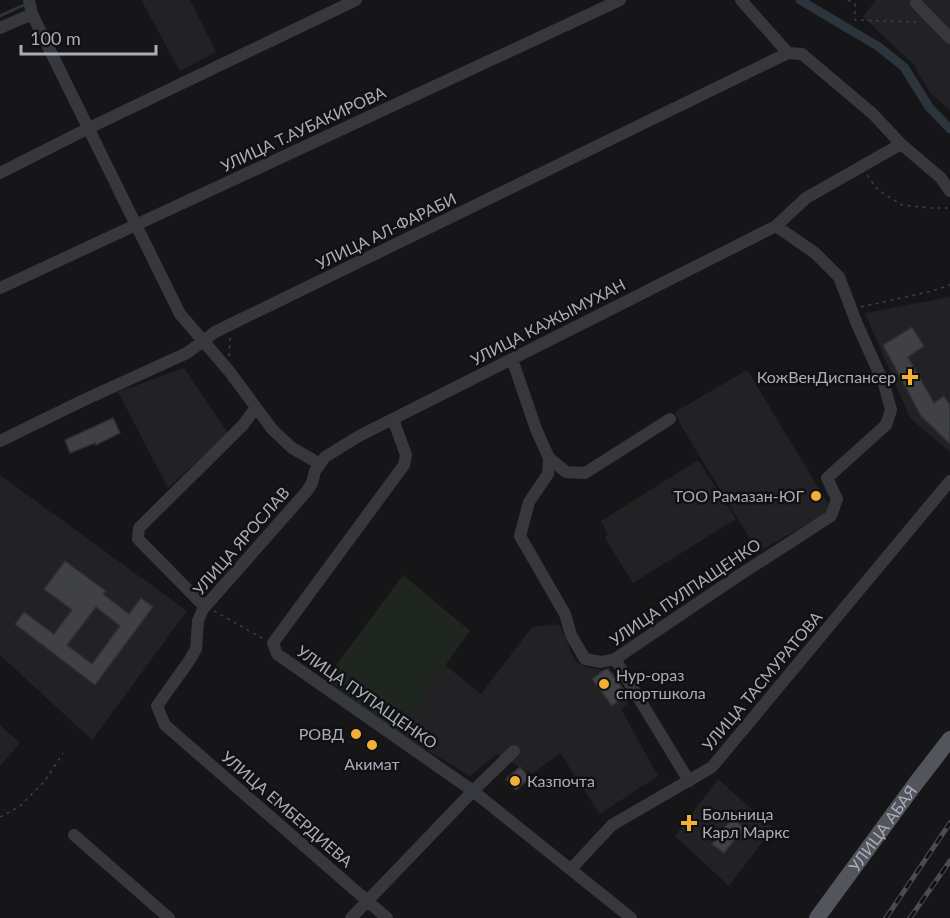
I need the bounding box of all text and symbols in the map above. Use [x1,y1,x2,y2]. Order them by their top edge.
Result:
scale bar [21,18,156,56]
text: 100 m [30,27,81,49]
street label: УЛИЦА Т.АУБАКИРОВА [217,82,388,175]
street label: УЛИЦА АЛ-ФАРАБИ [313,188,459,273]
street label: УЛИЦА КАЖЫМУХАН [467,274,628,369]
place label: КожВенДиспансер [757,367,896,386]
marker: КожВенДиспансер [901,368,919,386]
street label: УЛИЦА ЯРОСЛАВ [189,483,293,599]
place label: ТОО Рамазан-ЮГ [673,486,804,505]
marker: ТОО Рамазан-ЮГ [809,489,823,503]
street label: УЛИЦА ПУЛПАЩЕНКО [606,534,764,649]
street label: УЛИЦА ТАСМУРАТОВА [698,607,826,754]
street label: УЛИЦА ПУПАЩЕНКО [293,641,441,752]
place label: Нур-ораз спортшкола [616,665,706,702]
marker: Нур-ораз спортшкола [597,677,611,691]
place label: РОВД [299,724,344,743]
marker: РОВД [349,727,363,741]
marker: Акимат [365,738,379,752]
street label: УЛИЦА ЕМБЕРДИЕВА [218,747,357,871]
place label: Акимат [344,754,400,773]
place label: Казпочта [527,771,595,790]
marker: Казпочта [508,774,522,788]
street label: УЛИЦА АБАЯ [844,781,920,875]
place label: Больница Карл Маркс [702,804,790,841]
marker: Больница Карл Маркс [680,814,698,832]

